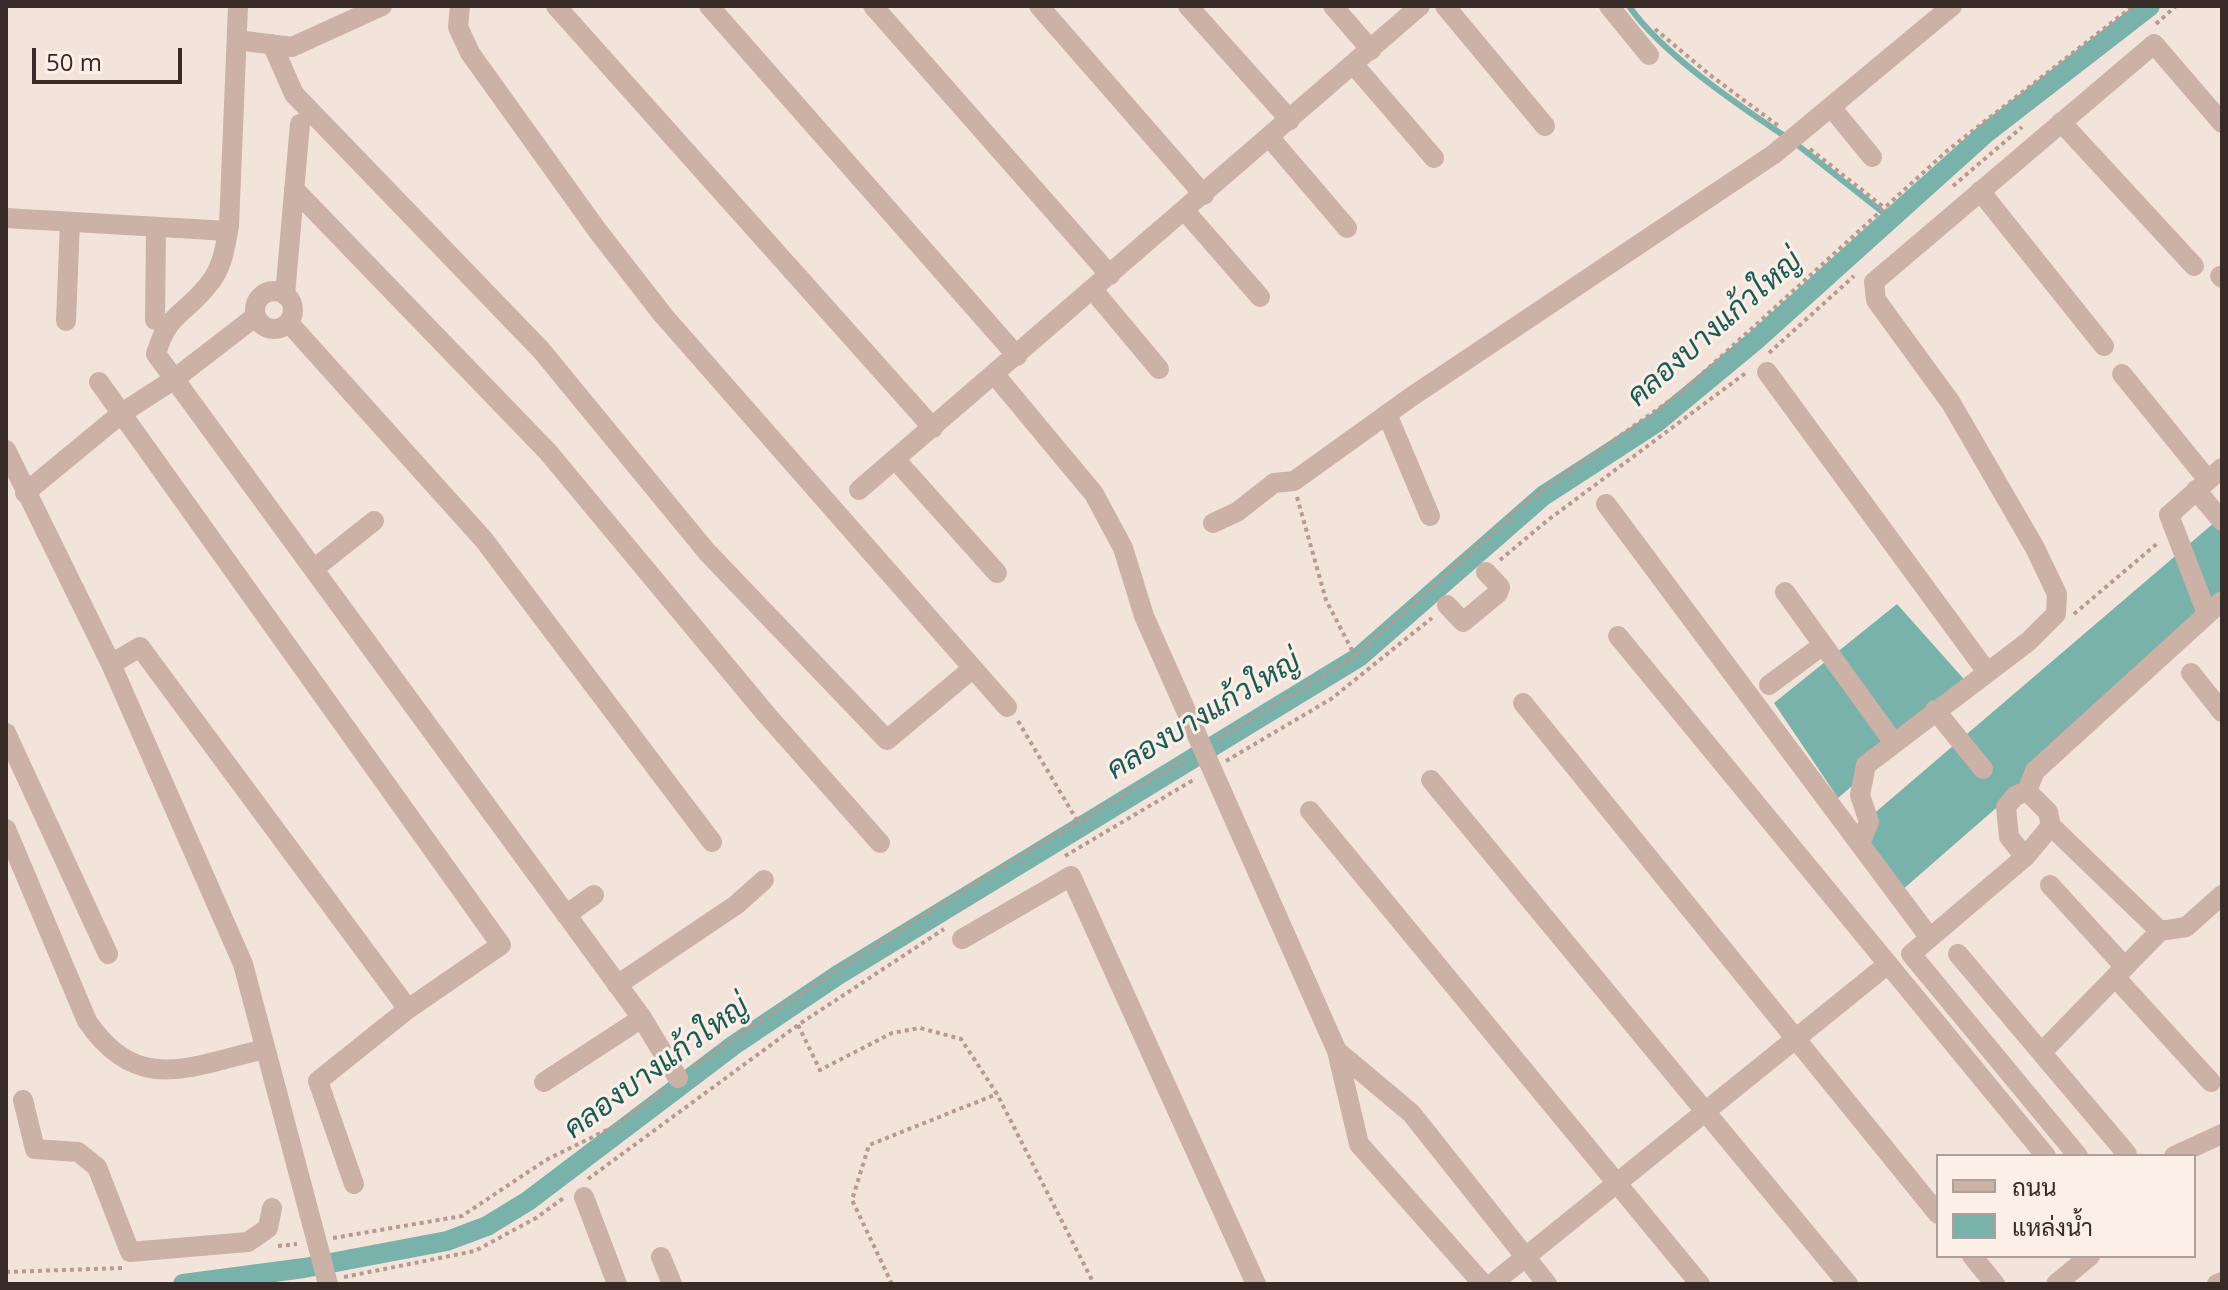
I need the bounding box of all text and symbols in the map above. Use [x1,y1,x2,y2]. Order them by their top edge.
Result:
scale bar [36,32,186,82]
text: 50 m [46,45,102,78]
water label: คลองบางแก้วใหญ่ [1620,243,1810,415]
water label: คลองบางแก้วใหญ่ [1100,644,1308,788]
water label: คลองบางแก้วใหญ่ [557,989,757,1147]
legend [1936,1154,2196,1258]
text: ถนน [2012,1170,2057,1203]
text: แหล่งน้ำ [2012,1210,2093,1243]

